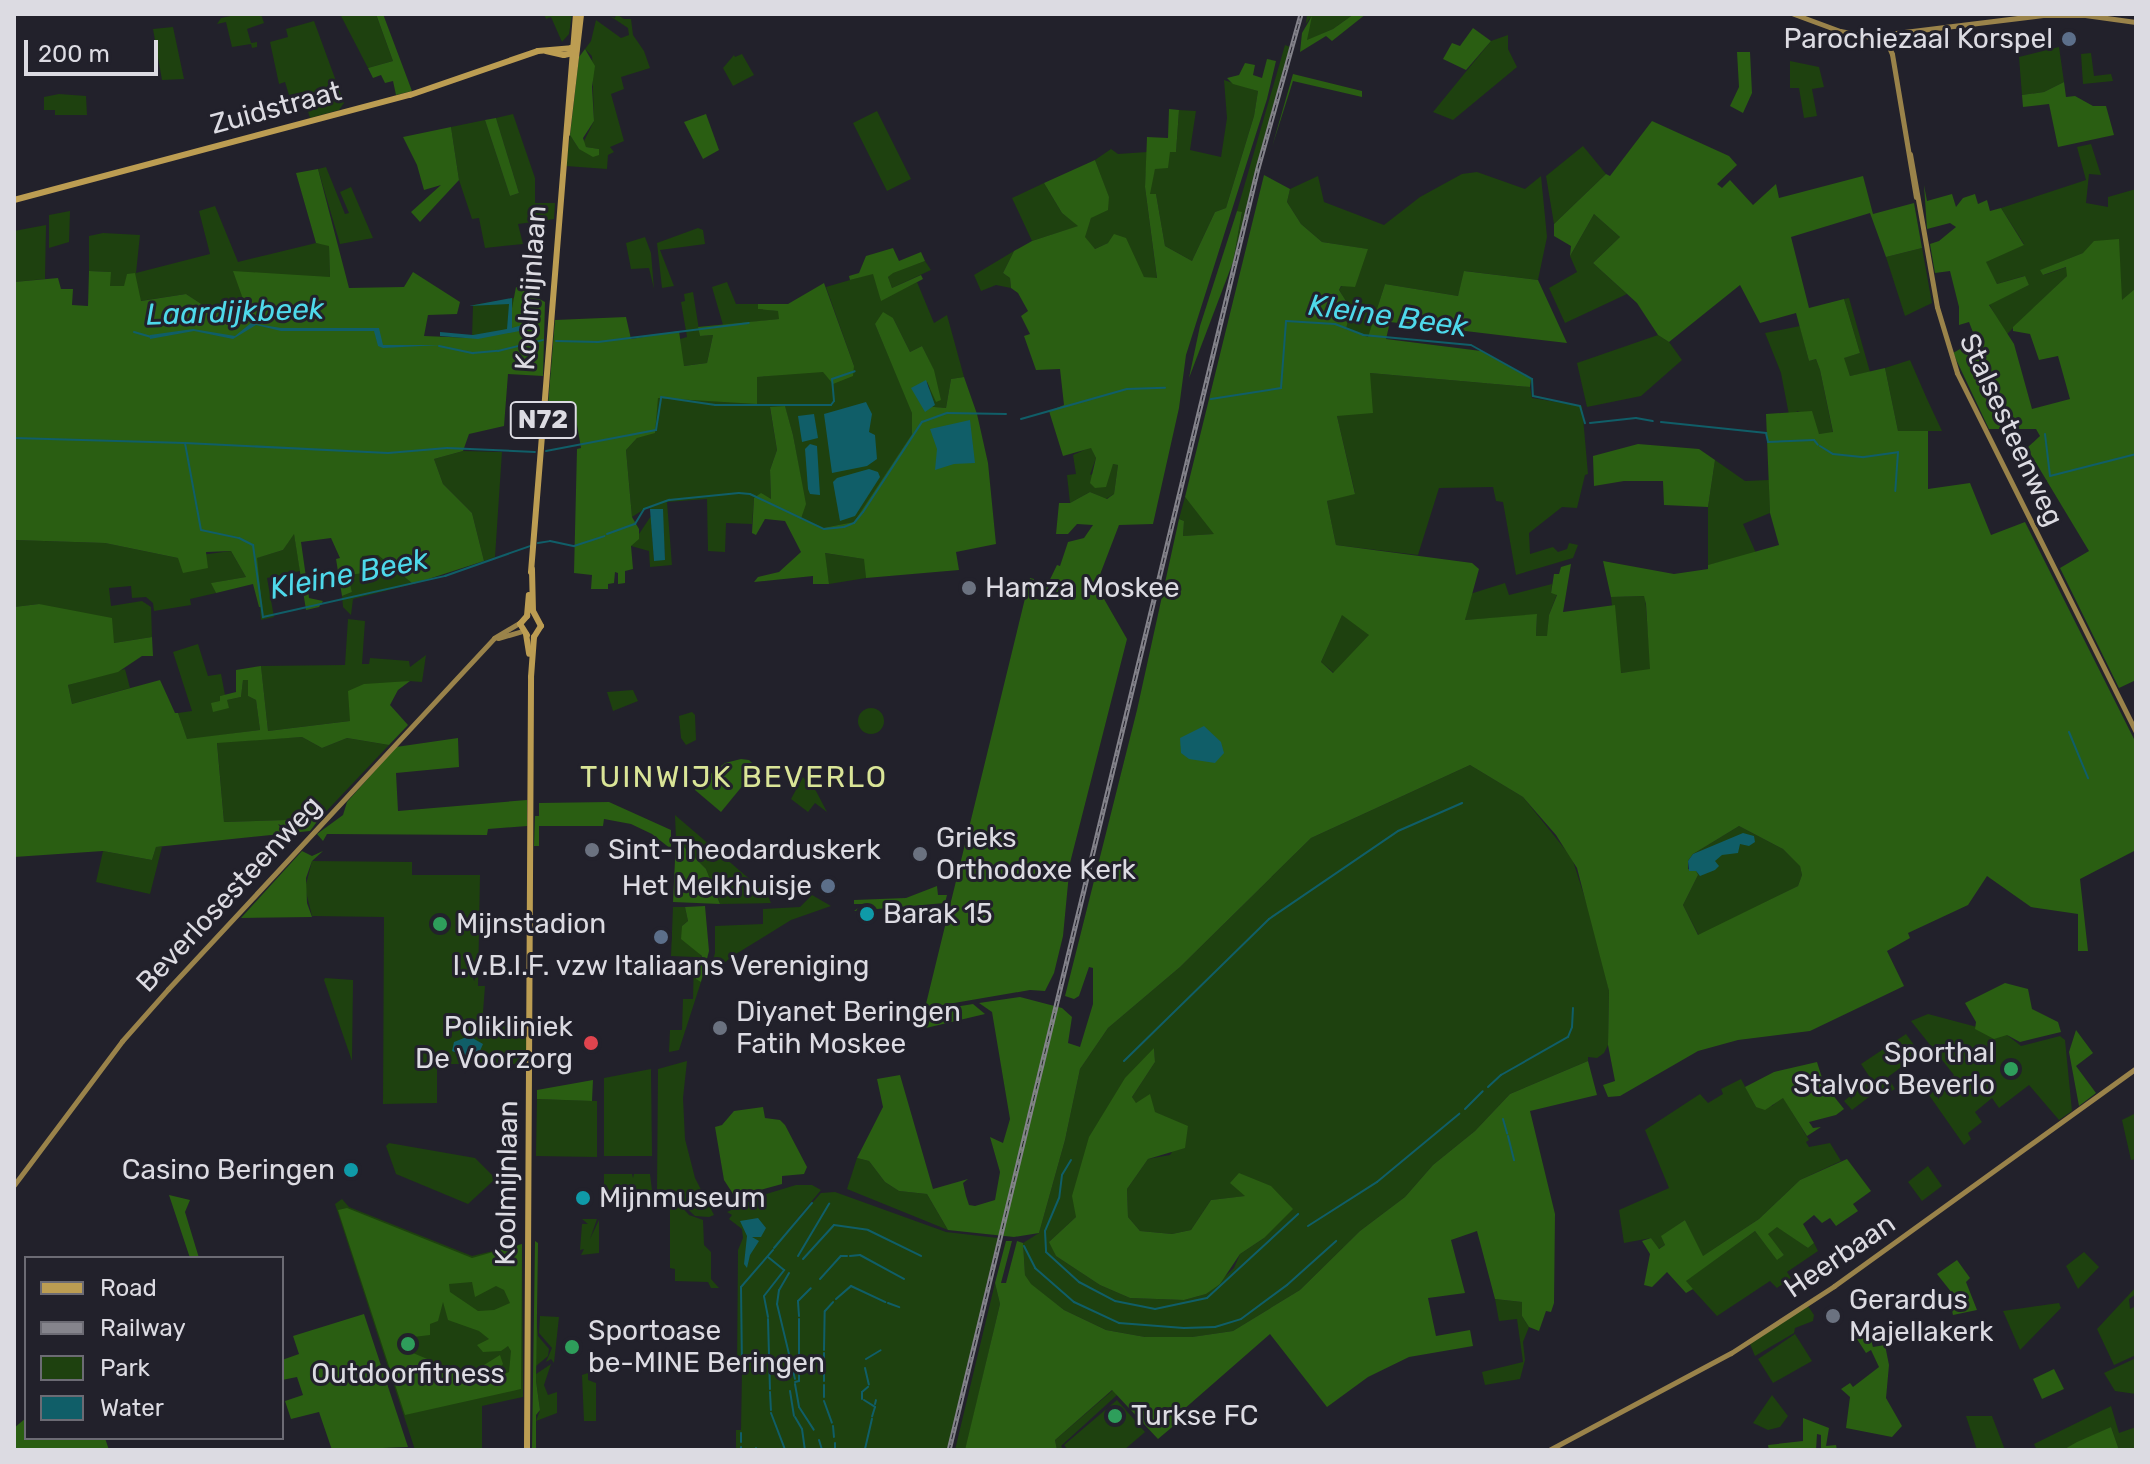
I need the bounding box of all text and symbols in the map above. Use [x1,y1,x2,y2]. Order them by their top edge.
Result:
place label: Parochiezaal Korspel [1783,22,2053,56]
scale bar [28,24,162,74]
marker: Parochiezaal Korspel [2060,30,2078,48]
text: 200 m [38,40,110,68]
street label: Zuidstraat [207,74,345,142]
street label: Koolmijnlaan [508,204,554,372]
water label: Kleine Beek [1306,287,1470,345]
water label: Laardijkbeek [145,291,325,333]
street label: Stalsesteenweg [1952,328,2070,532]
road number: N72 [509,398,577,442]
water label: Kleine Beek [267,541,431,607]
place label: Hamza Moskee [985,571,1180,605]
marker: Hamza Moskee [960,579,978,597]
district label: TUINWIJK BEVERLO [580,759,888,795]
street label: Beverlosesteenweg [129,789,329,999]
place label: Grieks Orthodoxe Kerk [936,821,1136,887]
place label: Sint-Theodarduskerk [608,833,881,867]
marker: Sint-Theodarduskerk [583,841,601,859]
marker: Grieks Orthodoxe Kerk [911,845,929,863]
place label: Het Melkhuisje [622,869,812,903]
marker: Het Melkhuisje [819,877,837,895]
place label: Barak 15 [883,897,993,931]
marker: Barak 15 [858,905,876,923]
place label: Mijnstadion [456,907,606,941]
marker: Mijnstadion [431,915,449,933]
marker: I.V.B.I.F. vzw Italiaans Vereniging [652,928,670,946]
place label: I.V.B.I.F. vzw Italiaans Vereniging [451,949,871,983]
place label: Diyanet Beringen Fatih Moskee [736,995,961,1061]
place label: Polikliniek De Voorzorg [414,1010,573,1076]
marker: Diyanet Beringen Fatih Moskee [711,1019,729,1037]
marker: Polikliniek De Voorzorg [580,1032,602,1054]
place label: Sporthal Stalvoc Beverlo [1793,1036,1995,1102]
marker: Sporthal Stalvoc Beverlo [2002,1060,2020,1078]
street label: Koolmijnlaan [489,1100,525,1266]
place label: Casino Beringen [122,1153,335,1187]
marker: Casino Beringen [342,1161,360,1179]
place label: Mijnmuseum [599,1181,766,1215]
marker: Mijnmuseum [574,1189,592,1207]
street label: Heerbaan [1778,1207,1902,1305]
legend [24,1256,284,1440]
text: Road [100,1274,157,1302]
place label: Gerardus Majellakerk [1849,1283,1993,1349]
marker: Gerardus Majellakerk [1824,1307,1842,1325]
text: Railway [100,1314,186,1342]
place label: Sportoase be-MINE Beringen [588,1314,825,1380]
marker: Outdoorfitness [399,1335,417,1353]
marker: Sportoase be-MINE Beringen [563,1338,581,1356]
text: Park [100,1354,150,1382]
place label: Outdoorfitness [311,1357,505,1391]
text: Water [100,1394,164,1422]
place label: Turkse FC [1131,1399,1258,1433]
marker: Turkse FC [1106,1407,1124,1425]

